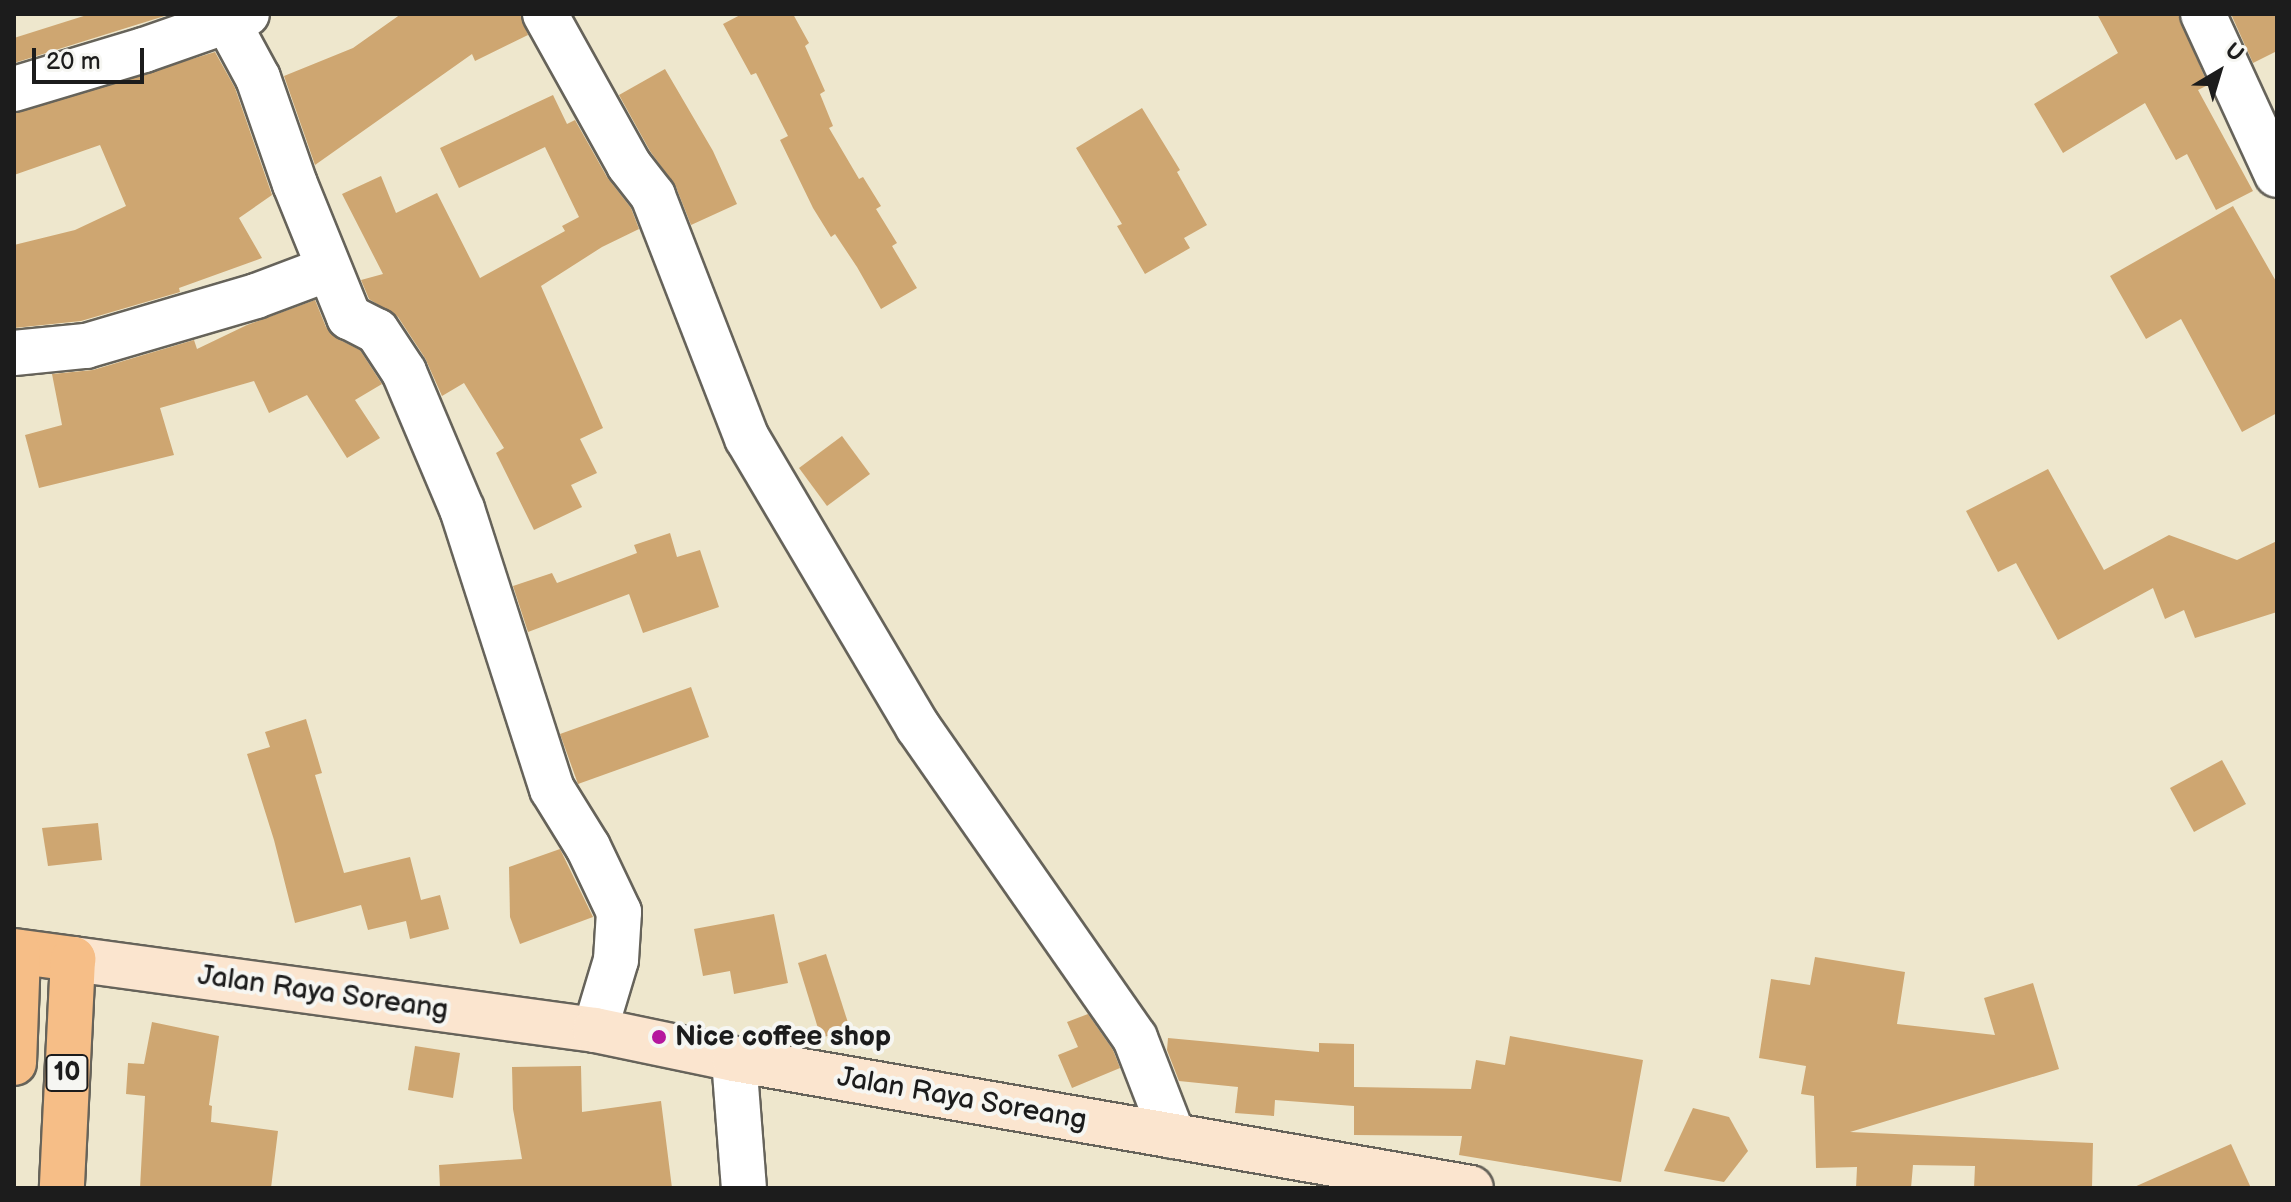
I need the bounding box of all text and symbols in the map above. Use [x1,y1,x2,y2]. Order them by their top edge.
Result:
scale bar [36,32,148,82]
north arrow [2179,32,2259,112]
text: U [2220,37,2249,68]
text: 20 m [46,47,101,76]
street label: Jalan Raya Soreang [195,959,451,1027]
place label: Nice coffee shop [675,1020,891,1054]
marker: Nice coffee shop [650,1028,668,1046]
road number: 10 [45,1051,89,1095]
street label: Jalan Raya Soreang [835,1060,1089,1138]

